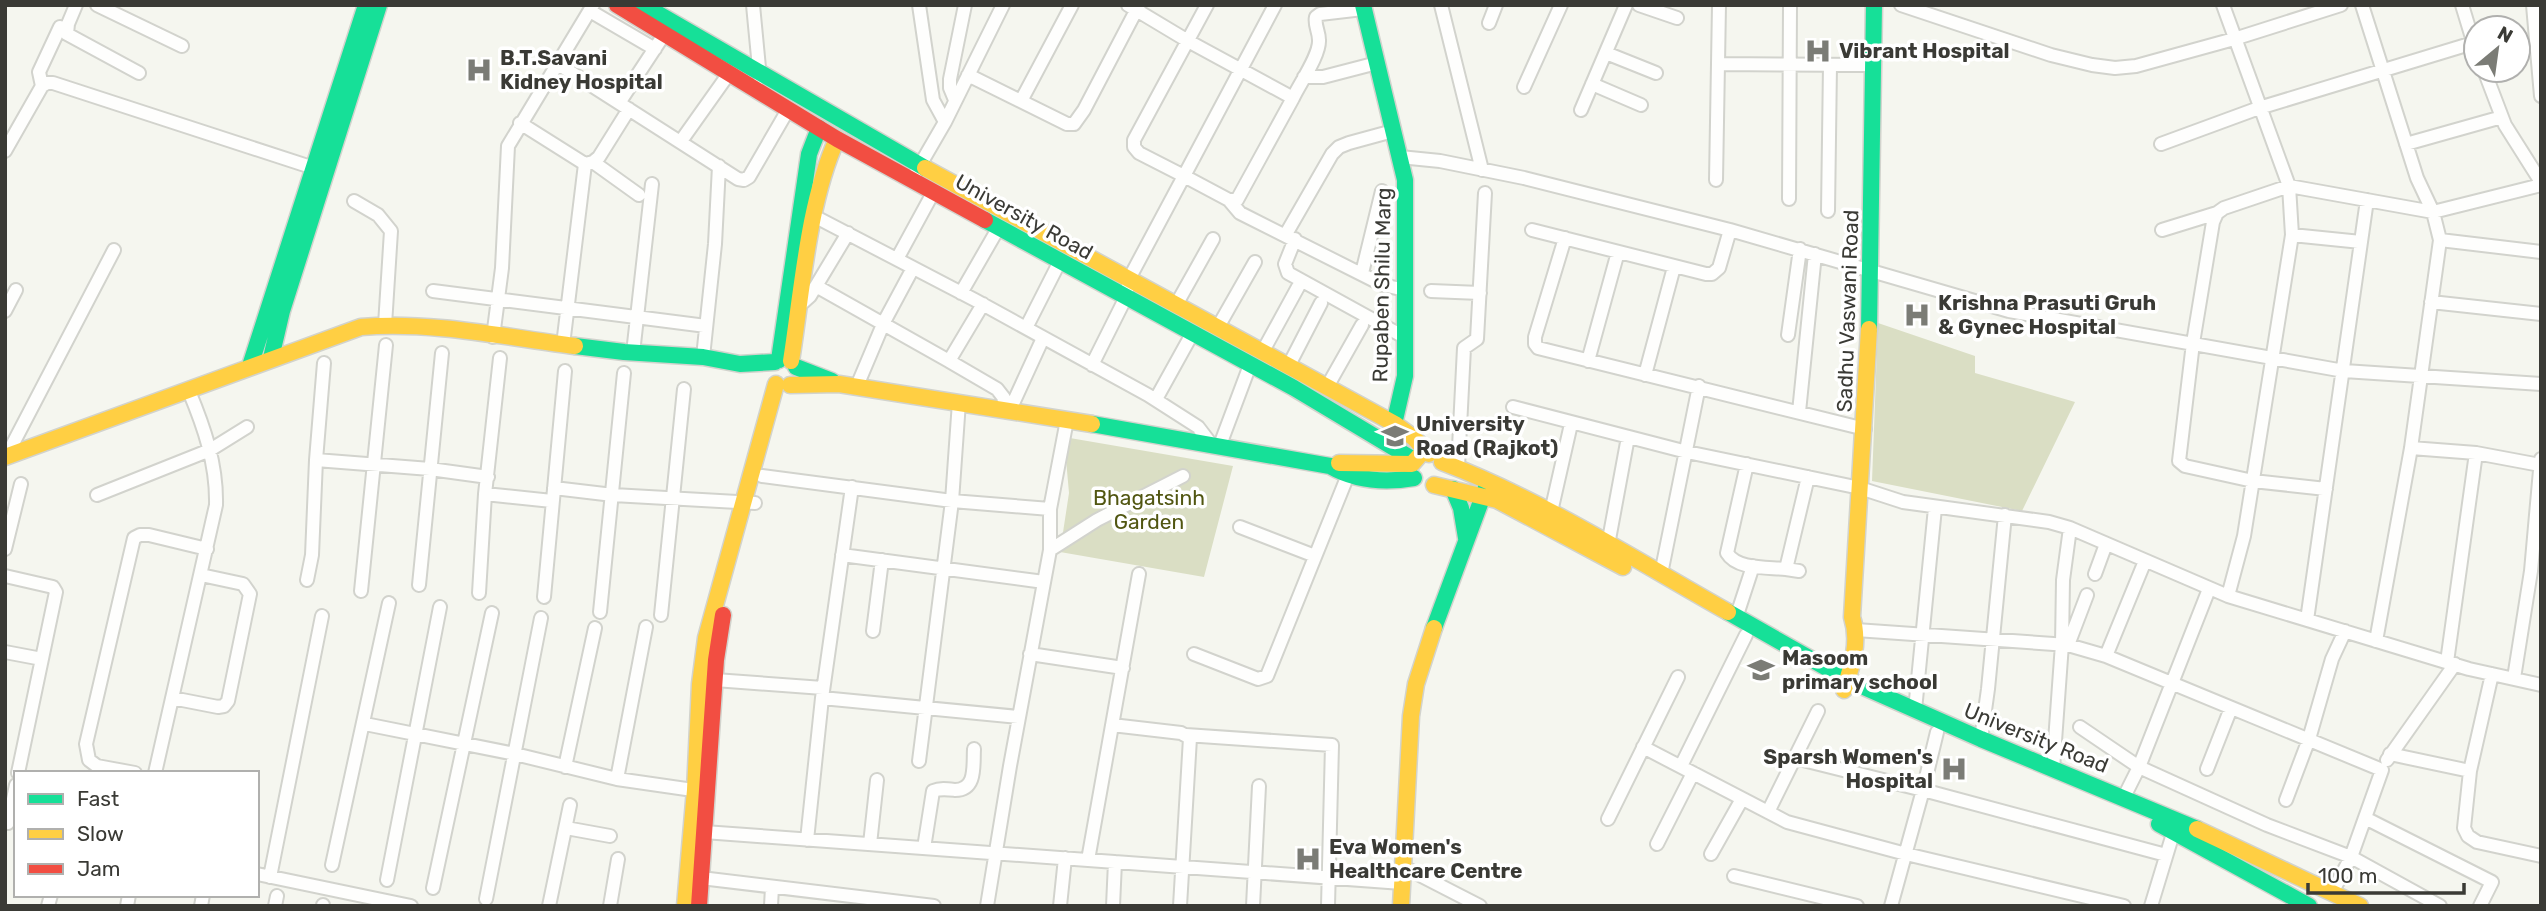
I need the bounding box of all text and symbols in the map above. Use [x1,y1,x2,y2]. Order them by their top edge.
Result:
north arrow [2462,14,2532,84]
text: N [2493,21,2517,48]
hospital icon: Vibrant Hospital [1803,36,1833,66]
place label: Vibrant Hospital [1839,38,2010,63]
place label: B.T.Savani Kidney Hospital [500,45,663,94]
hospital icon: B.T.Savani Kidney Hospital [464,55,494,85]
street label: University Road [951,168,1097,265]
street label: Rupaben Shilu Marg [1367,187,1396,383]
street label: Sadhu Vaswani Road [1831,209,1864,413]
place label: Krishna Prasuti Gruh & Gynec Hospital [1938,290,2156,339]
hospital icon: Krishna Prasuti Gruh & Gynec Hospital [1902,300,1932,330]
place label: University Road (Rajkot) [1416,411,1558,460]
school or university icon: University Road (Rajkot) [1380,421,1410,451]
park label: Bhagatsinh Garden [1093,485,1205,534]
place label: Masoom primary school [1782,645,1938,694]
school or university icon: Masoom primary school [1746,655,1776,685]
street label: University Road [1960,697,2112,778]
place label: Sparsh Women's Hospital [1763,744,1933,793]
hospital icon: Sparsh Women's Hospital [1939,754,1969,784]
legend [14,771,259,897]
text: Fast [77,786,119,811]
text: Slow [77,821,124,846]
place label: Eva Women's Healthcare Centre [1329,834,1522,883]
hospital icon: Eva Women's Healthcare Centre [1293,844,1323,874]
scale bar [2308,852,2464,896]
text: Jam [77,856,121,881]
text: 100 m [2318,863,2377,888]

